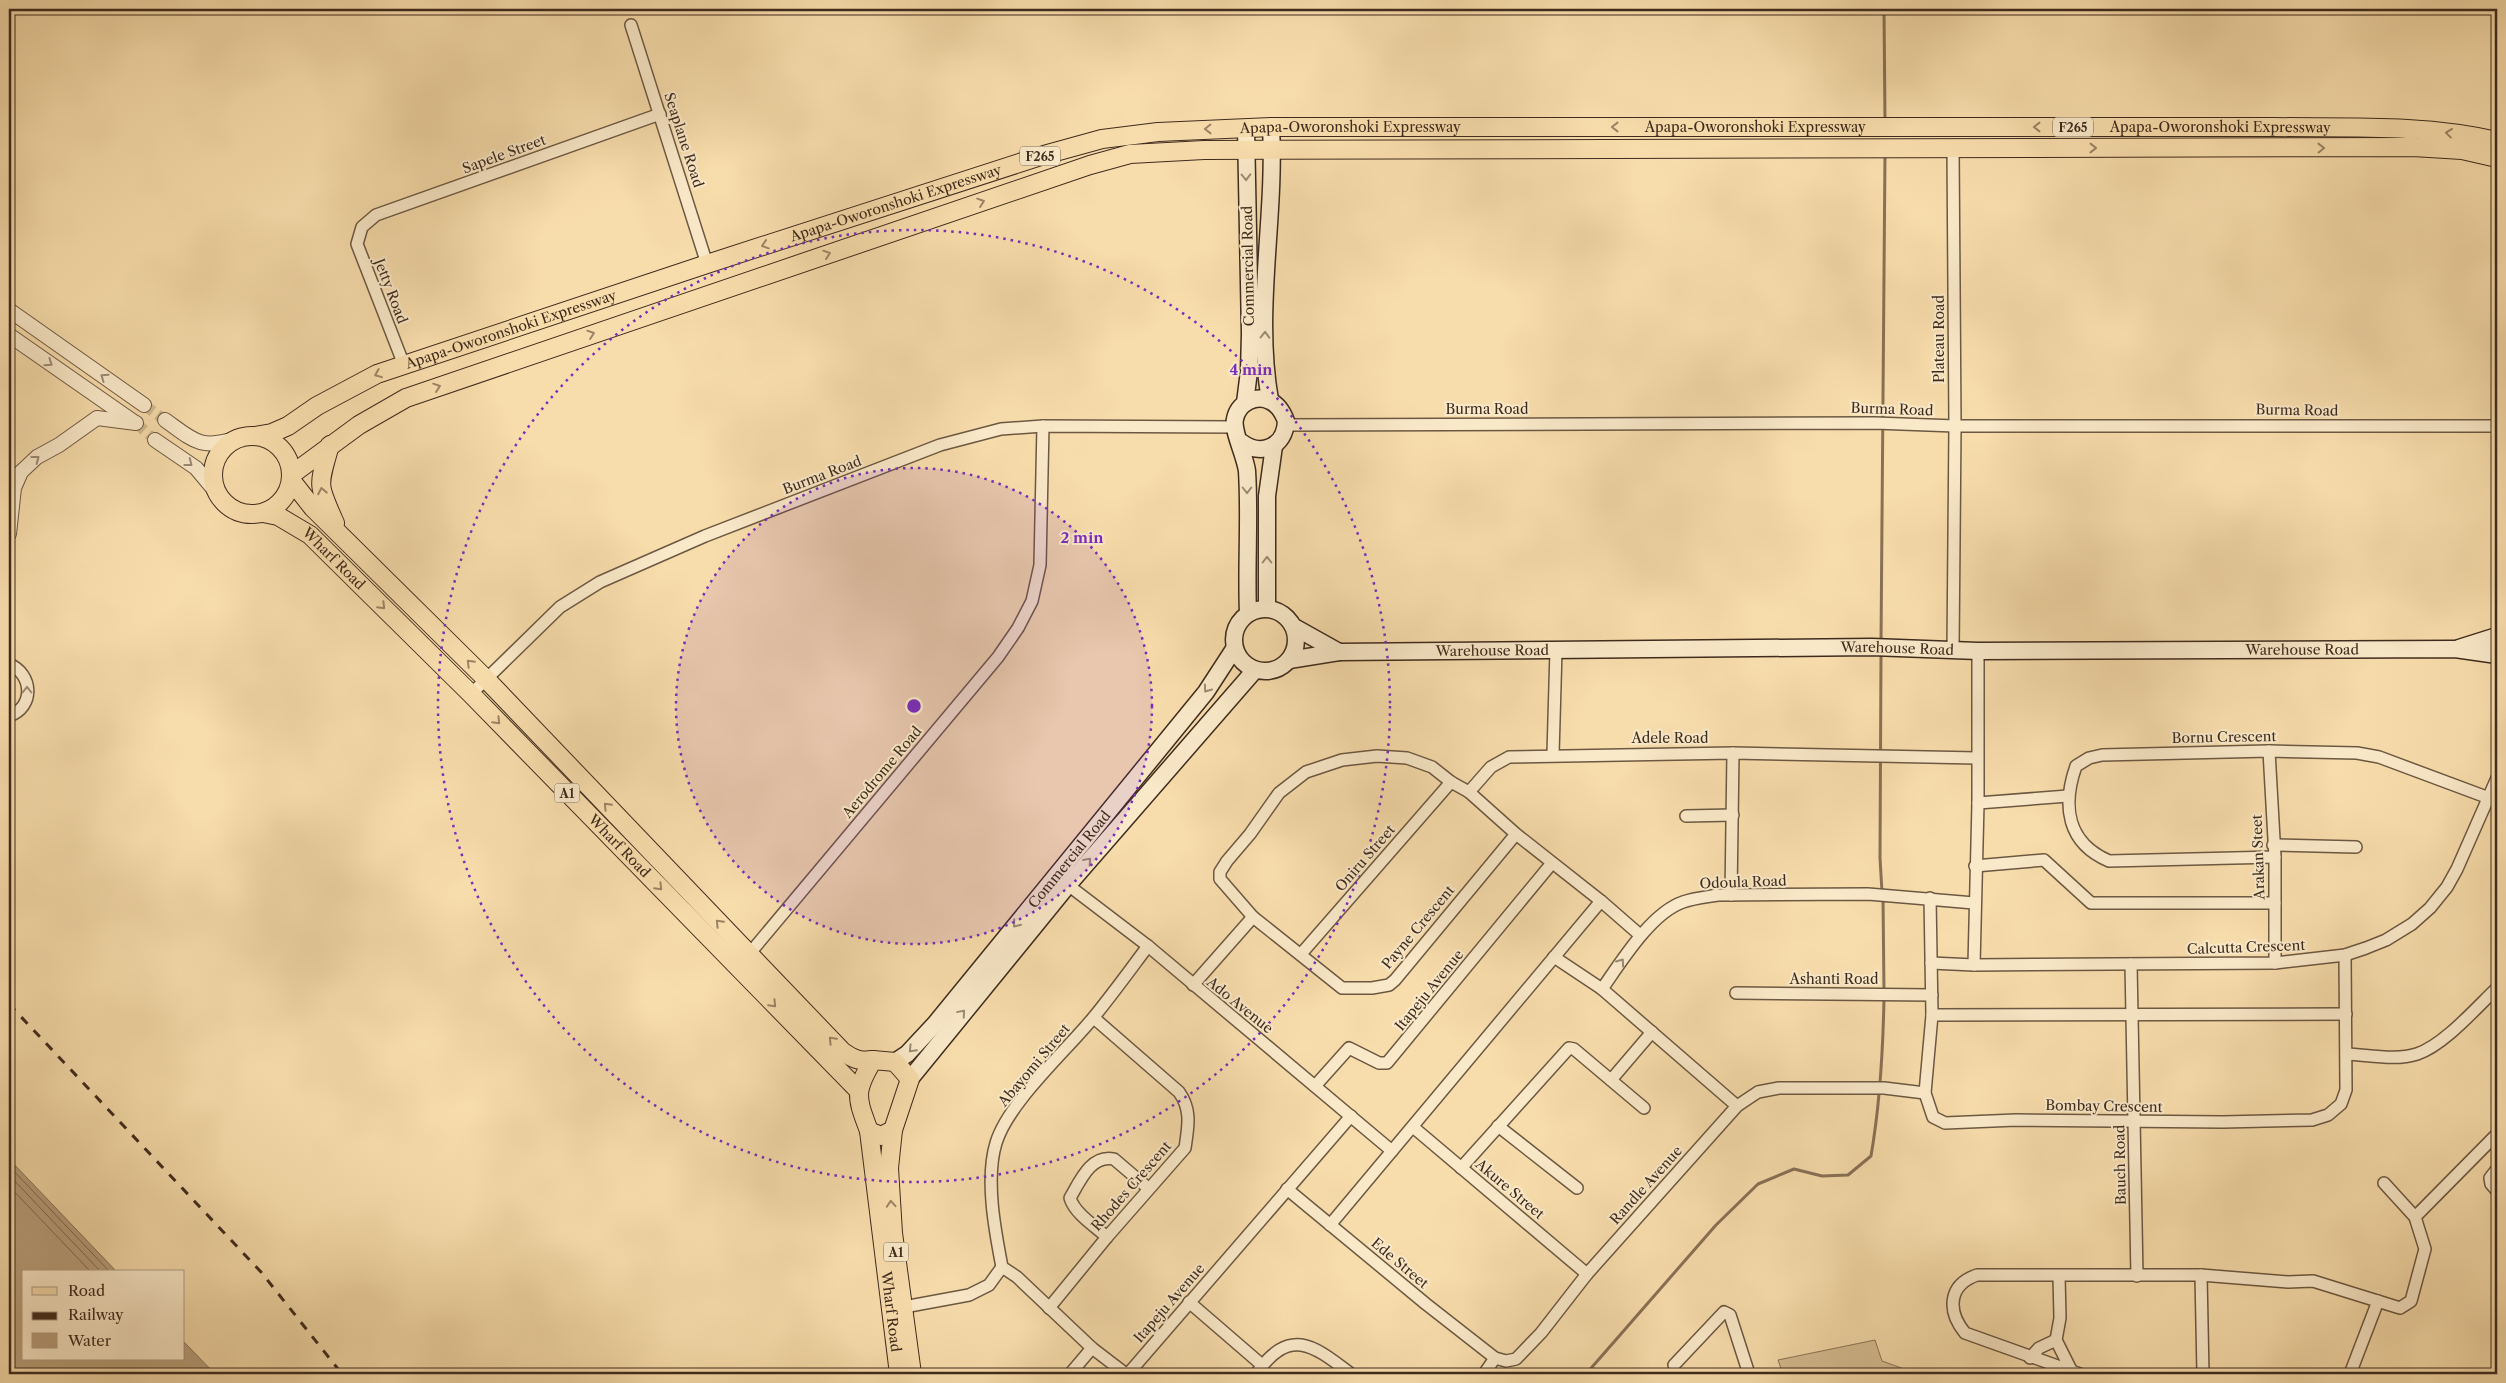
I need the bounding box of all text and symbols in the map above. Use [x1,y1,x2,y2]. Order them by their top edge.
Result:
street label: Seaplane Road [660,90,708,190]
street label: Apapa-Oworonshoki Expressway [1238,118,1461,137]
street label: Apapa-Oworonshoki Expressway [1644,118,1866,136]
road number: F265 [2053,118,2093,136]
street label: Apapa-Oworonshoki Expressway [2109,118,2331,136]
one-way arrow [1611,122,1619,132]
one-way arrow [2032,122,2040,132]
one-way arrow [1204,124,1212,134]
one-way arrow [2445,128,2453,139]
street label: Sapele Street [460,131,548,177]
one-way arrow [2090,143,2097,153]
one-way arrow [2317,143,2325,153]
road number: F265 [1020,146,1060,166]
street label: Apapa-Oworonshoki Expressway [787,160,1004,246]
one-way arrow [1241,174,1251,182]
one-way arrow [977,197,985,207]
street label: Commercial Road [1238,205,1258,326]
one-way arrow [761,239,769,249]
one-way arrow [823,250,831,260]
street label: Jetty Road [370,254,412,327]
street label: Apapa-Oworonshoki Expressway [402,286,619,373]
street label: Plateau Road [1930,295,1948,383]
one-way arrow [586,330,594,340]
one-way arrow [1260,330,1270,338]
one-way arrow [43,357,53,366]
text: 4 min [1229,360,1273,379]
one-way arrow [374,368,383,379]
one-way arrow [101,374,110,383]
one-way arrow [432,383,441,393]
street label: Burma Road [1850,399,1934,419]
street label: Burma Road [1446,400,1529,418]
street label: Burma Road [2255,400,2339,420]
street label: Burma Road [780,452,864,498]
one-way arrow [30,456,40,465]
one-way arrow [183,457,192,465]
one-way arrow [317,486,328,495]
one-way arrow [1242,486,1252,494]
street label: Wharf Road [298,523,369,594]
text: 2 min [1060,528,1104,547]
one-way arrow [1262,555,1272,563]
one-way arrow [377,600,386,609]
street label: Warehouse Road [1840,638,1955,659]
street label: Warehouse Road [2245,640,2359,659]
street label: Warehouse Road [1435,641,1550,660]
one-way arrow [467,660,476,669]
one-way arrow [1204,684,1213,693]
one-way arrow [21,686,32,694]
centre of rings [905,697,923,715]
one-way arrow [491,715,500,724]
street label: Aerodrome Road [838,722,926,822]
street label: Bornu Crescent [2171,727,2277,747]
street label: Adele Road [1631,729,1709,747]
road number: A1 [554,784,580,802]
one-way arrow [604,802,613,811]
street label: Commercial Road [1024,807,1115,912]
street label: Wharf Road [584,810,654,881]
street label: Arakan Steet [2248,814,2269,901]
street label: Oniru Street [1331,821,1399,895]
one-way arrow [1083,858,1092,867]
street label: Odoula Road [1699,871,1787,893]
one-way arrow [653,882,662,891]
street label: Payne Crescent [1378,882,1458,972]
one-way arrow [1014,918,1022,927]
one-way arrow [716,920,725,929]
street label: Calcutta Crescent [2186,936,2306,958]
street label: Itapeju Avenue [1391,946,1467,1034]
one-way arrow [1615,958,1624,968]
street label: Ashanti Road [1789,970,1879,988]
street label: Ado Avenue [1202,972,1277,1037]
one-way arrow [767,998,776,1007]
one-way arrow [957,1010,966,1019]
street label: Abayomi Street [993,1020,1074,1111]
one-way arrow [829,1037,838,1046]
one-way arrow [909,1043,918,1052]
street label: Bombay Crescent [2045,1096,2163,1116]
street label: Bauch Road [2110,1124,2130,1205]
street label: Rhodes Crescent [1087,1137,1175,1235]
street label: Randle Avenue [1606,1142,1686,1228]
street label: Akure Street [1471,1154,1548,1223]
one-way arrow [886,1200,897,1208]
street label: Ede Street [1368,1234,1432,1292]
road number: A1 [884,1242,908,1262]
street label: Itapeju Avenue [1130,1259,1208,1346]
street label: Wharf Road [877,1269,905,1353]
legend [22,1270,185,1360]
text: Road [68,1281,105,1300]
text: Railway [68,1305,124,1324]
text: Water [67,1331,112,1350]

